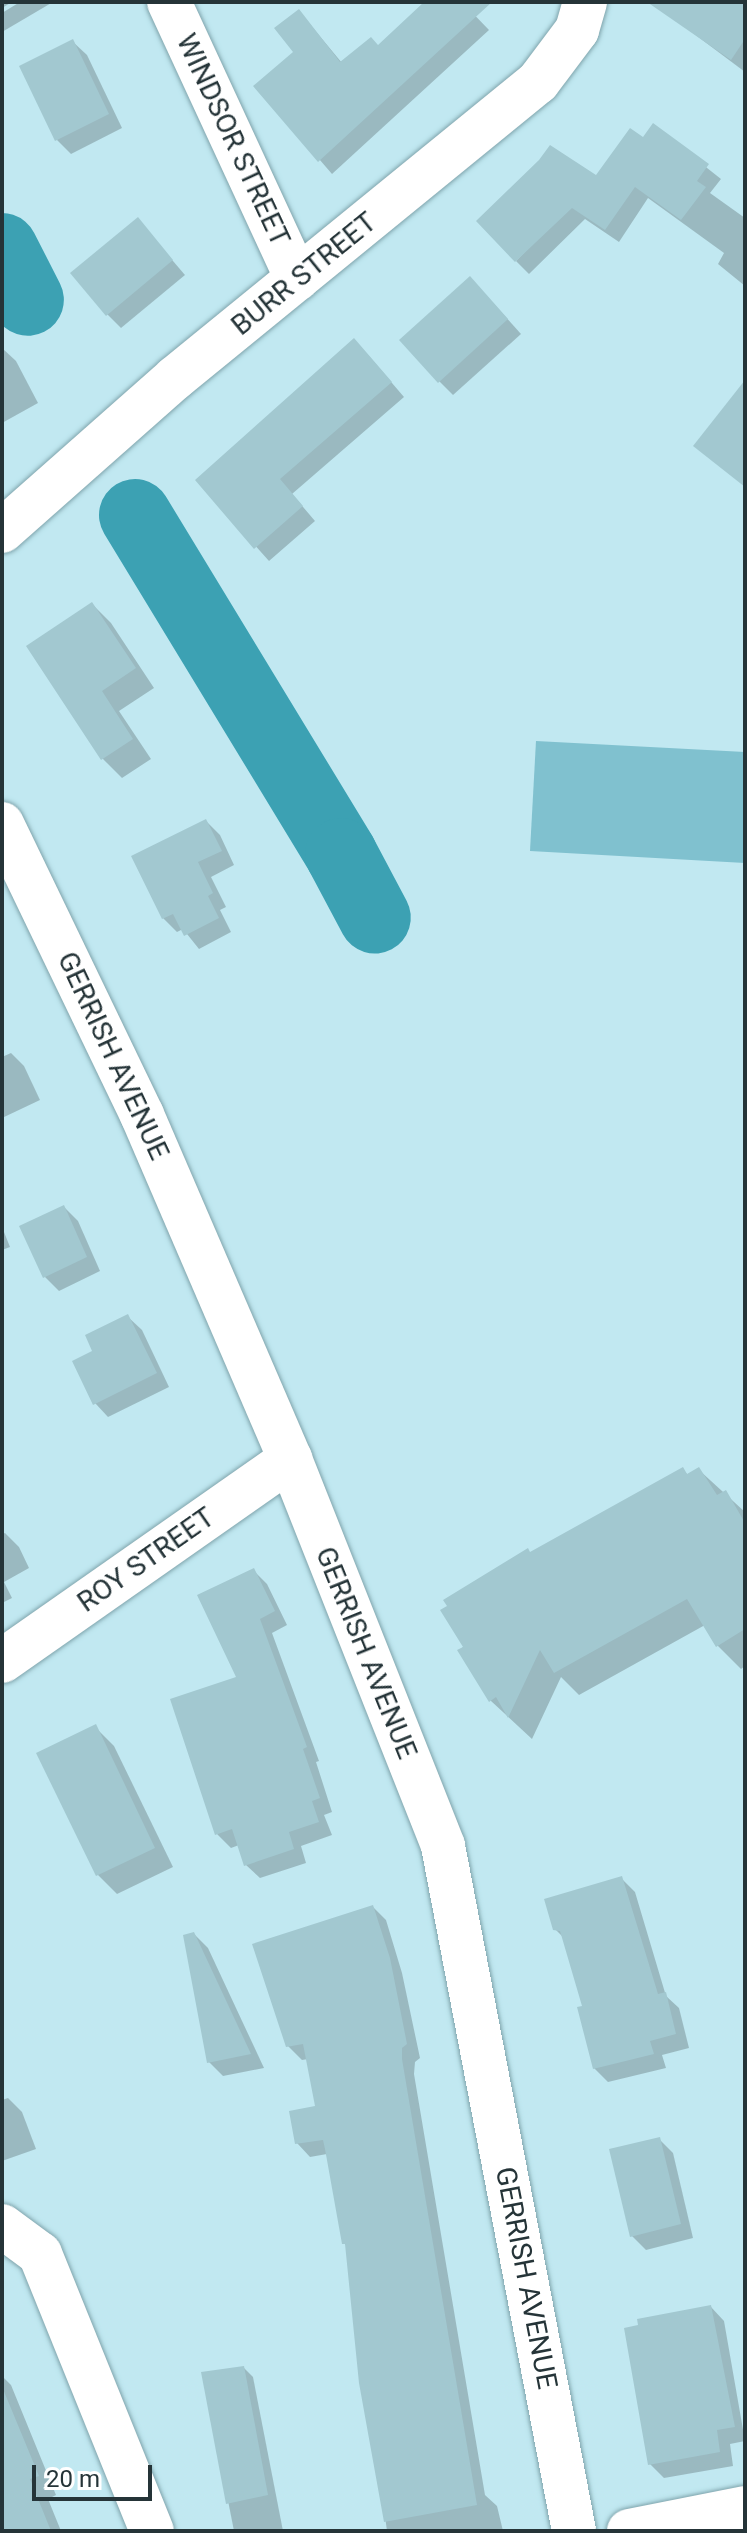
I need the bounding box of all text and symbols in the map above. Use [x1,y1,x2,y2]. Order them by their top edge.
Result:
street label: WINDSOR STREET [169,29,297,251]
street label: BURR STREET [225,205,383,343]
street label: GERRISH AVENUE [50,947,176,1165]
street label: ROY STREET [71,1501,221,1619]
street label: GERRISH AVENUE [308,1542,424,1764]
street label: GERRISH AVENUE [488,2164,564,2392]
scale bar [36,2449,156,2499]
text: 20 m [46,2465,100,2493]

